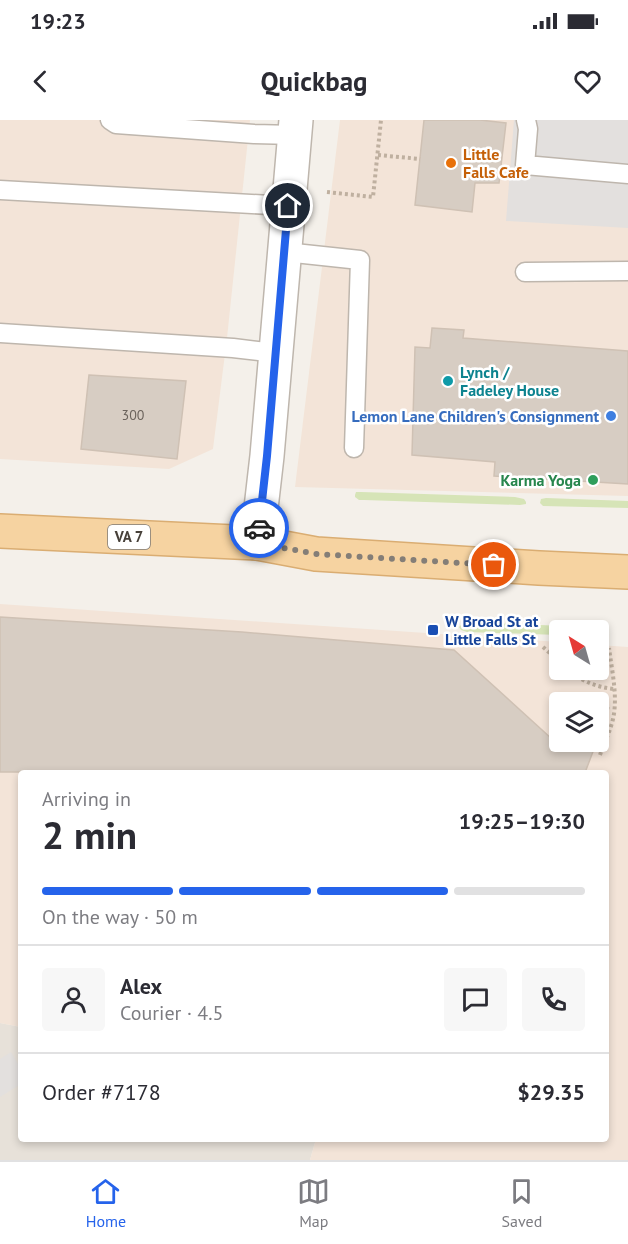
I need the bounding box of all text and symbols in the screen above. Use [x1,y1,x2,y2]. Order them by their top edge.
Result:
text: 19:23 [30,7,86,35]
text: Quickbag [260,64,368,98]
icon: back [24,65,57,98]
icon: heart [571,65,604,98]
place label: Little Falls Cafe [463,144,529,182]
marker: Little Falls Cafe [444,156,458,170]
pin [262,180,313,231]
icon: home [271,189,304,222]
place label: Lynch / Fadeley House [460,362,559,400]
marker: Lynch / Fadeley House [441,374,455,388]
house number: 300 [122,406,145,424]
place label: Lemon Lane Children's Consignment [352,406,599,426]
marker: Lemon Lane Children's Consignment [604,409,618,423]
place label: Karma Yoga [501,470,581,490]
marker: Karma Yoga [586,473,600,487]
courier [229,498,289,558]
icon: car [243,512,276,545]
road number: VA 7 [108,525,150,549]
pin [468,539,519,590]
icon: bag [477,548,510,581]
place label: W Broad St at Little Falls St [445,611,539,649]
north arrow [549,620,609,680]
map controls [549,620,609,752]
marker: W Broad St at Little Falls St [426,623,440,637]
button: layers [549,692,609,752]
text: Arriving in [42,786,131,812]
text: 19:25–19:30 [459,807,585,835]
text: 2 min [42,809,137,860]
text: On the way · 50 m [42,904,198,930]
button: person [42,968,105,1031]
button: chat [444,968,507,1031]
button: phone [522,968,585,1031]
text: Alex [120,972,162,1000]
text: Courier · 4.5 [120,1000,223,1026]
text: Order #7178 [42,1078,161,1106]
text: $29.35 [517,1078,585,1106]
tab: Home [86,1175,126,1231]
tab: Map [297,1175,330,1231]
tab: Saved [502,1175,542,1231]

